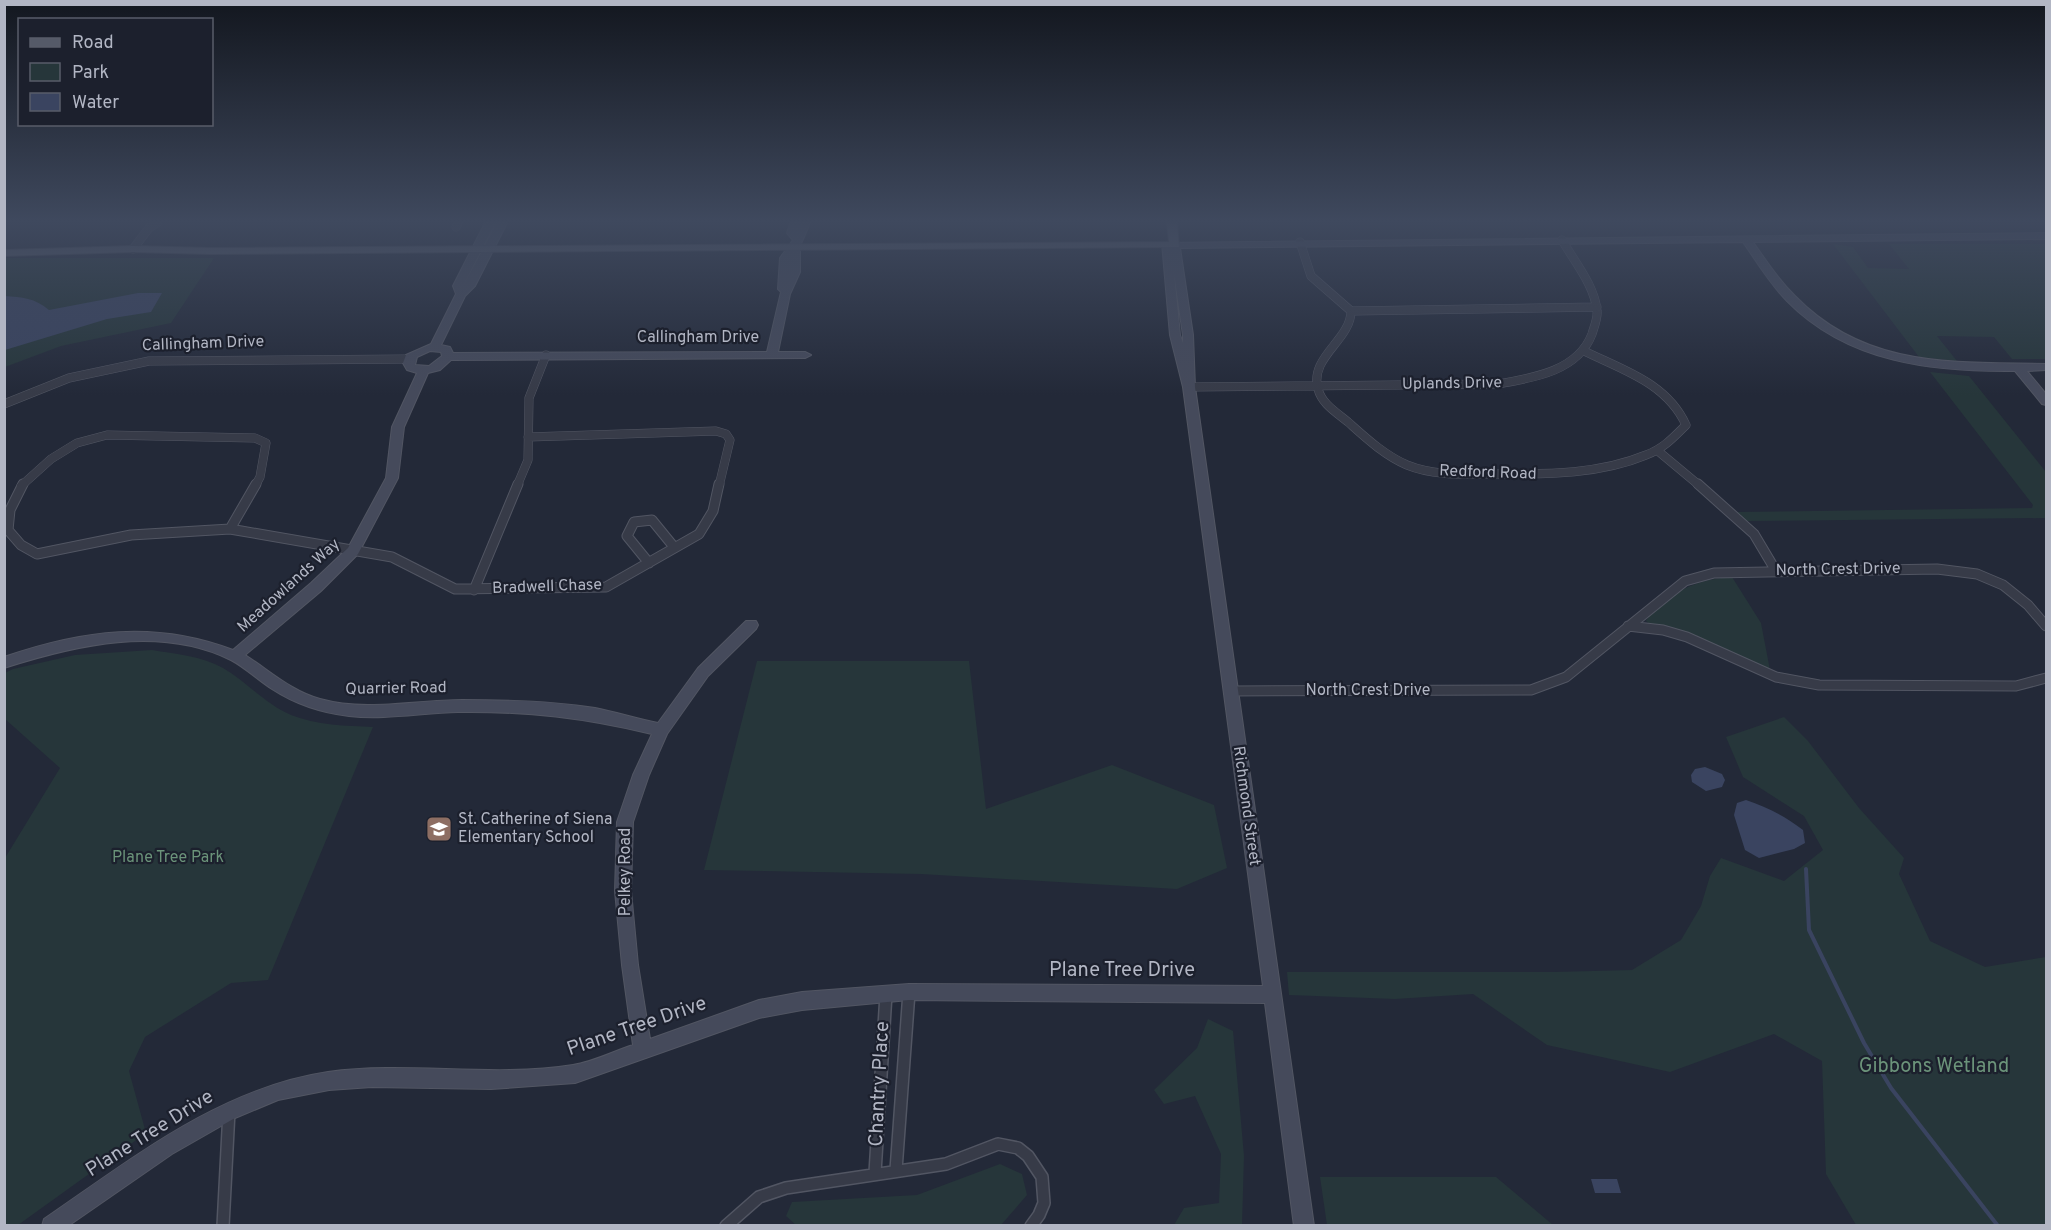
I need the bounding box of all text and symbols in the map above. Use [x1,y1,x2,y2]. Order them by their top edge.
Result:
legend [18,18,213,126]
text: Road [72,32,114,55]
text: Park [72,62,109,85]
text: Water [72,92,119,115]
street label: Callingham Drive [637,328,759,348]
street label: Callingham Drive [141,332,265,356]
street label: Uplands Drive [1402,373,1502,395]
street label: Redford Road [1439,461,1537,485]
street label: Meadowlands Way [234,535,344,637]
street label: North Crest Drive [1775,559,1901,581]
street label: Bradwell Chase [492,575,602,599]
street label: Quarrier Road [345,678,447,700]
street label: North Crest Drive [1306,681,1430,701]
street label: Richmond Street [1228,745,1264,867]
place label: St. Catherine of Siena Elementary School [458,810,612,848]
school or university icon: St. Catherine of Siena Elementary School [424,814,454,844]
street label: Pelkey Road [616,828,636,916]
park label: Plane Tree Park [112,848,224,868]
street label: Plane Tree Drive [1049,958,1195,984]
street label: Plane Tree Drive [564,991,710,1063]
street label: Chantry Place [864,1021,896,1147]
park label: Gibbons Wetland [1859,1054,2009,1080]
street label: Plane Tree Drive [81,1084,219,1184]

